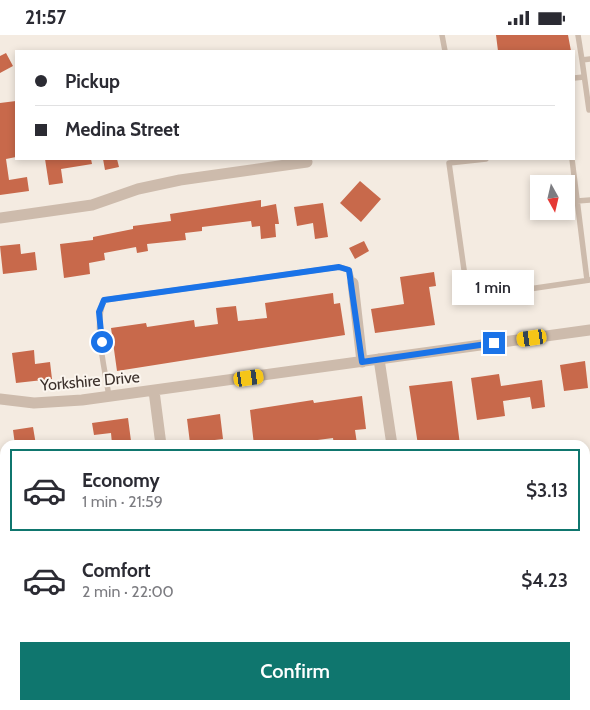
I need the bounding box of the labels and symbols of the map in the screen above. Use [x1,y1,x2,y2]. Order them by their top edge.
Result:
north arrow [530,175,575,220]
callout: 1 min [453,271,535,305]
car [516,328,547,348]
route start [91,331,113,353]
route end [483,332,505,354]
street label: Yorkshire Drive [38,367,141,395]
car [233,368,264,388]

